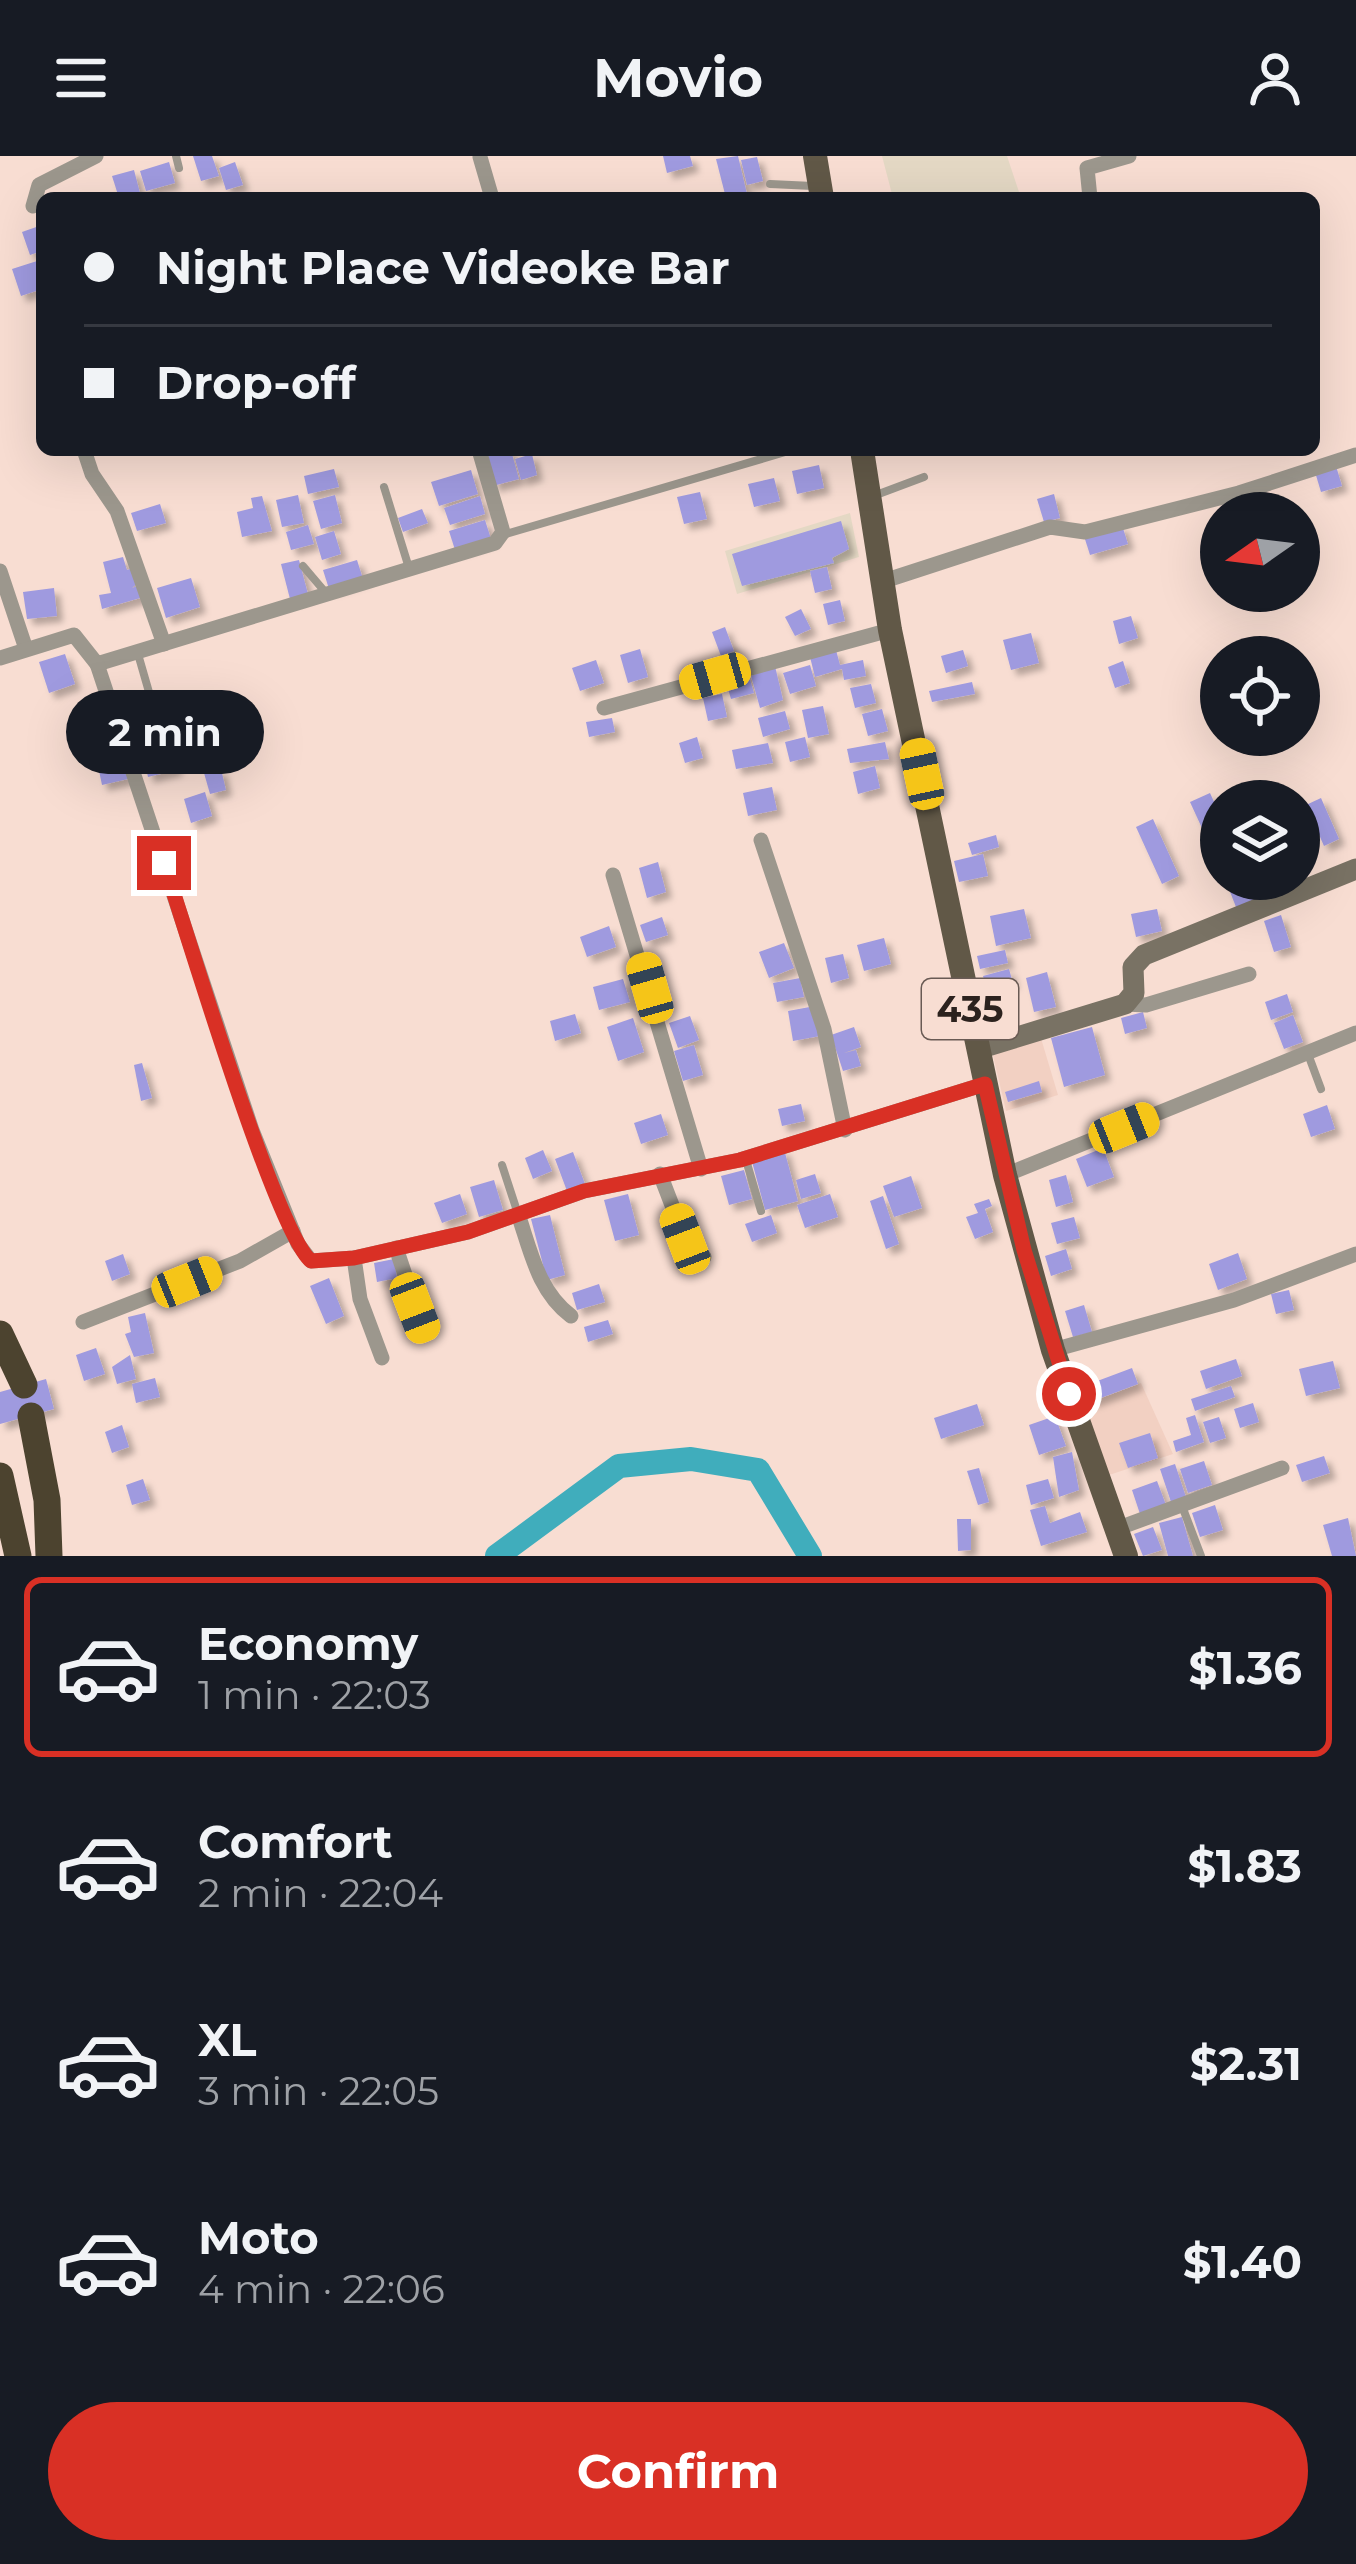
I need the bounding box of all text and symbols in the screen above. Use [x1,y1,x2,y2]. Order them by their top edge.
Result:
icon: menu [48,45,114,111]
text: Movio [593,45,763,111]
icon: person [1242,45,1308,111]
text: Night Place Videoke Bar [156,240,730,295]
text: Drop-off [156,355,356,410]
north arrow [1200,492,1320,612]
map controls [1200,492,1320,900]
button: locate [1200,636,1320,756]
car [675,649,755,703]
callout: 2 min [65,689,263,773]
text: 2 min [108,708,222,756]
car [897,735,947,813]
button: layers [1200,780,1320,900]
route end [137,836,191,890]
car [623,948,677,1028]
road number: 435 [922,979,1018,1039]
car [1084,1098,1164,1158]
car [655,1199,715,1279]
car [147,1252,227,1312]
car [385,1268,445,1348]
route start [1042,1367,1096,1421]
icon: car [54,1613,162,1721]
text: Economy [198,1616,418,1671]
text: $1.36 [1189,1640,1302,1695]
text: 1 min · 22:03 [198,1671,431,1719]
icon: car [54,1811,162,1919]
text: Comfort [198,1814,393,1869]
text: $1.83 [1188,1838,1302,1893]
text: 2 min · 22:04 [198,1869,443,1917]
icon: car [54,2009,162,2117]
text: XL [198,2012,256,2067]
text: $2.31 [1190,2036,1302,2091]
text: 3 min · 22:05 [198,2067,439,2115]
icon: car [54,2207,162,2315]
text: Moto [198,2210,319,2265]
text: $1.40 [1183,2234,1302,2289]
text: 4 min · 22:06 [198,2265,445,2313]
button: Confirm [48,2402,1308,2540]

